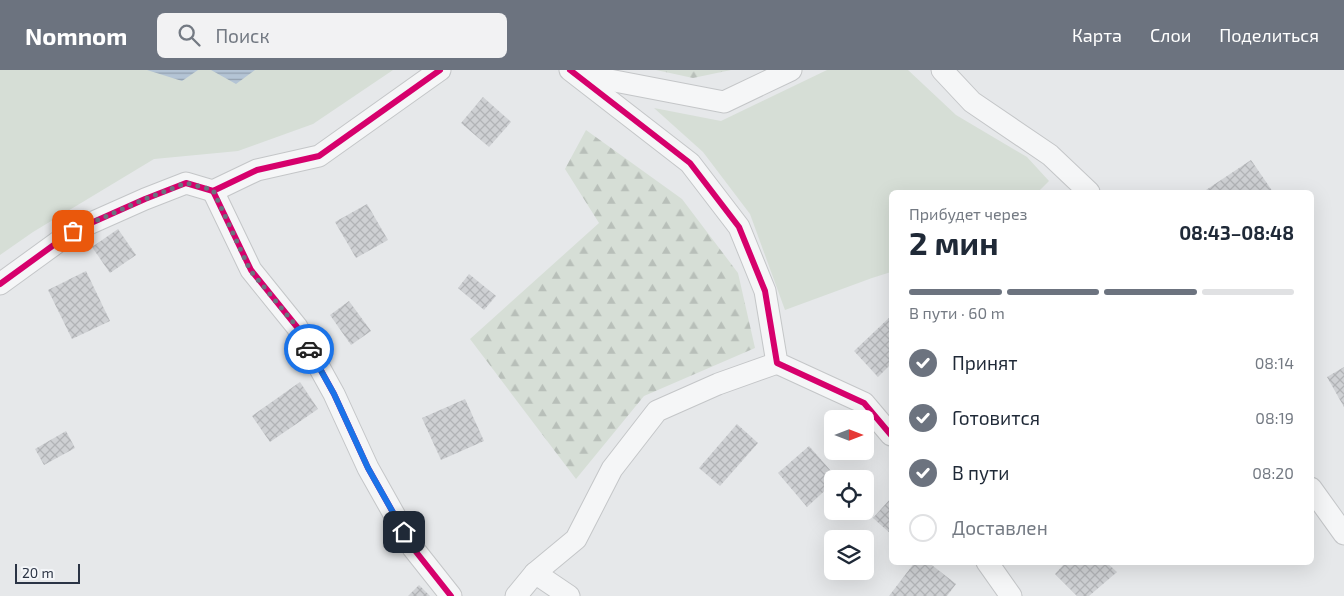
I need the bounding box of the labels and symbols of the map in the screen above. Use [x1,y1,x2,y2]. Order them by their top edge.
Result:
pin [52,210,94,252]
courier [284,324,334,374]
north arrow [824,410,874,460]
pin [383,511,425,553]
scale bar [15,561,80,584]

